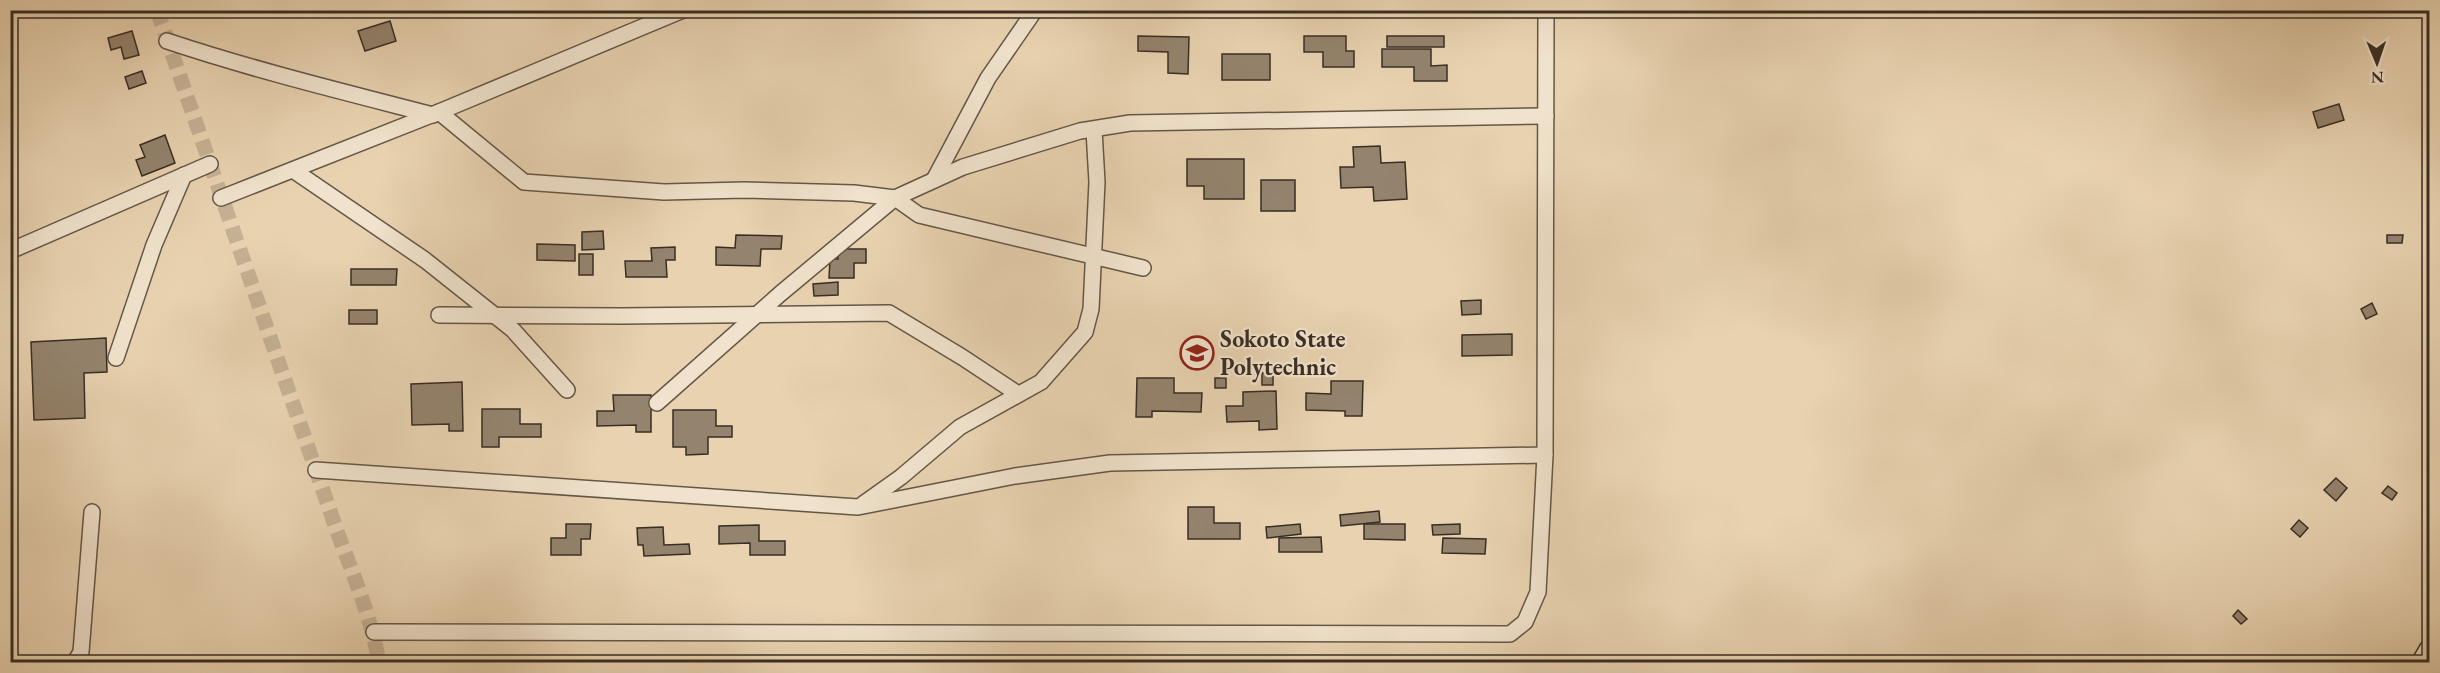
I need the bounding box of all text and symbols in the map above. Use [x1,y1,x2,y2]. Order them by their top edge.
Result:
north arrow [2347,33,2407,93]
text: N [2371,67,2384,88]
place label: Sokoto State Polytechnic [1220,323,1346,383]
school or university icon: Sokoto State Polytechnic [1179,335,1215,371]

